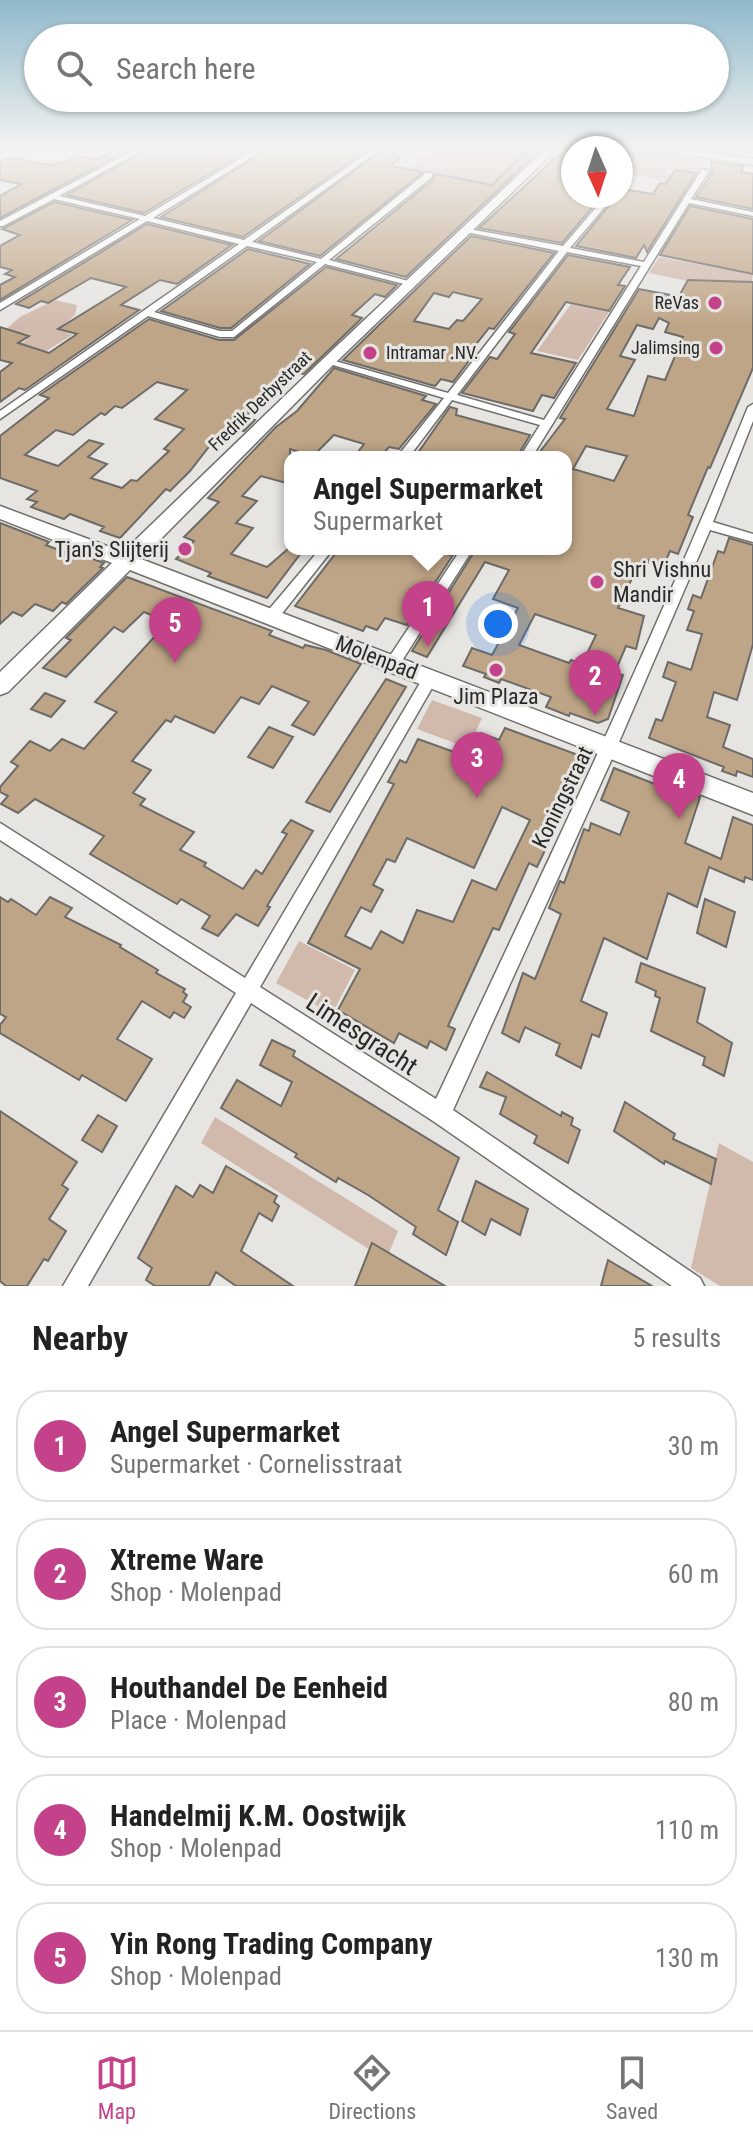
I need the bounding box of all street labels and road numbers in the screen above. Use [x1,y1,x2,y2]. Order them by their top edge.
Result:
street label: Fredrik Derbystraat [204,346,315,455]
street label: Molenpad [332,630,421,685]
street label: Koningstraat [527,742,598,852]
street label: Limesgracht [301,987,423,1081]

